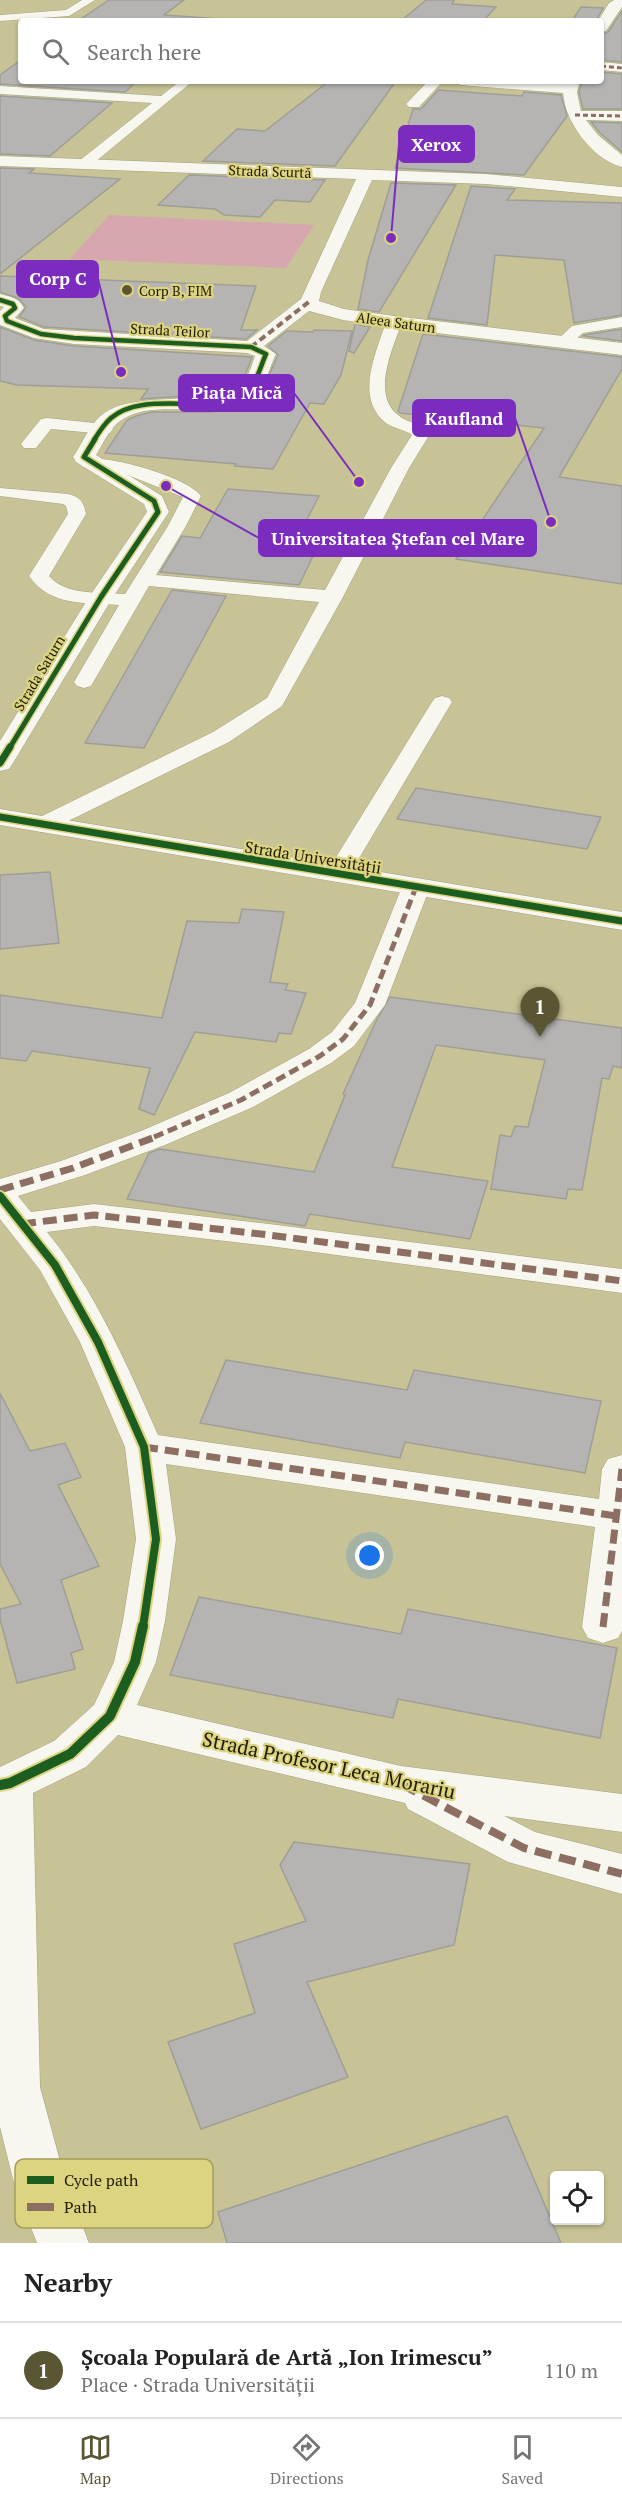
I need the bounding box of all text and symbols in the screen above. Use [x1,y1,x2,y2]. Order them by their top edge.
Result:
search box [18,18,604,84]
icon: search [39,35,72,68]
text: Search here [87,37,201,66]
callout: Xerox [399,126,474,162]
text: Xerox [411,132,461,156]
street label: Strada Scurtă [228,160,312,182]
callout: Corp C [17,261,98,297]
text: Corp C [29,266,87,290]
place label: Corp B, FIM [139,281,212,300]
marker: Corp B, FIM [120,283,134,297]
street label: Aleea Saturn [355,307,438,337]
street label: Strada Teilor [130,318,211,342]
callout: Piața Mică [179,375,294,411]
text: Piața Mică [191,380,283,404]
callout: Kaufland [413,400,515,436]
text: Kaufland [425,406,503,430]
callout: Universitatea Ștefan cel Mare [259,520,536,556]
text: Universitatea Ștefan cel Mare [271,526,525,550]
street label: Strada Saturn [9,631,69,714]
street label: Strada Universității [243,835,383,879]
pin: 1 [520,988,560,1037]
your location [355,1541,384,1570]
street label: Strada Profesor Leca Morariu [200,1725,458,1805]
legend [15,2159,213,2228]
text: Cycle path [64,2169,139,2191]
map controls [550,2171,604,2225]
button: locate [550,2171,604,2225]
text: Path [64,2196,98,2218]
text: Nearby [24,2265,112,2299]
text: Școala Populară de Artă „Ion Irimescu” [81,2342,493,2371]
text: 1 [38,2357,49,2384]
text: 110 m [544,2357,598,2384]
text: Place · Strada Universității [81,2371,315,2398]
tab: Map [79,2431,112,2489]
tab: Directions [270,2431,344,2489]
tab: Saved [502,2431,543,2489]

